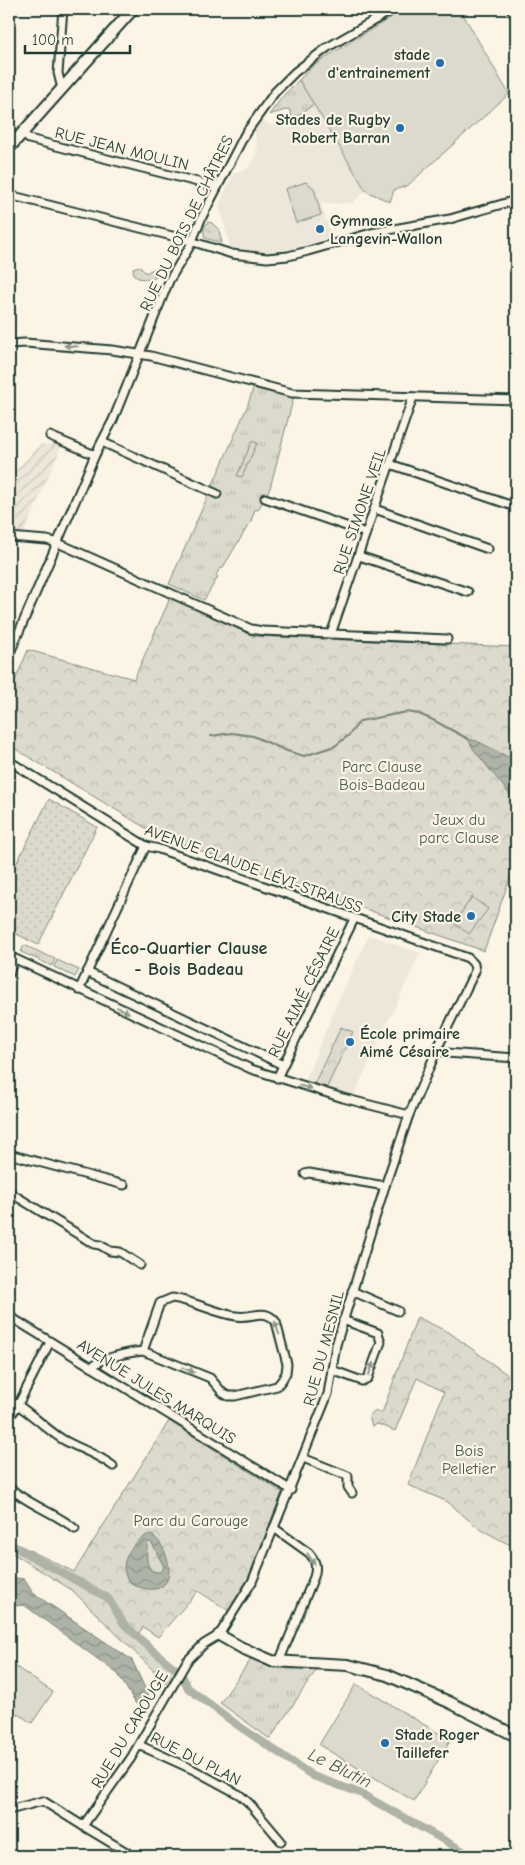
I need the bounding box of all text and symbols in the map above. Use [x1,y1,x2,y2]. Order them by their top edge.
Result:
scale bar [25,22,130,54]
text: 100 m [32,31,74,49]
place label: stade d'entrainement [328,46,431,82]
marker: stade d'entrainement [434,57,446,69]
place label: Stades de Rugby Robert Barran [276,111,391,147]
marker: Stades de Rugby Robert Barran [394,122,406,134]
street label: RUE JEAN MOULIN [53,124,191,174]
street label: RUE DU BOIS DE CHÂTRES [136,132,237,314]
place label: Gymnase Langevin-Wallon [330,212,443,248]
marker: Gymnase Langevin-Wallon [314,223,326,235]
one-way arrow [62,342,78,350]
street label: RUE SIMONE VEIL [330,446,390,577]
park label: Parc Clause Bois-Badeau [339,758,425,794]
park label: Jeux du parc Clause [419,811,499,847]
street label: AVENUE CLAUDE LÉVI-STRAUSS [142,820,365,917]
place label: City Stade [391,908,461,926]
marker: City Stade [465,910,477,922]
street label: RUE AIMÉ CÉSAIRE [264,924,343,1060]
district label: Éco-Quartier Clause - Bois Badeau [111,937,268,980]
one-way arrow [116,1006,131,1014]
place label: École primaire Aimé Césaire [360,1024,460,1061]
marker: École primaire Aimé Césaire [344,1036,356,1048]
one-way arrow [298,1083,313,1091]
street label: RUE DU MESNIL [300,1289,348,1408]
one-way arrow [273,1320,281,1335]
street label: AVENUE JULES MARQUIS [74,1336,239,1448]
one-way arrow [368,1361,375,1376]
one-way arrow [181,1366,195,1374]
park label: Bois Pelletier [442,1442,497,1478]
park label: Parc du Carouge [134,1512,248,1530]
one-way arrow [307,1552,316,1565]
street label: RUE DU CAROUGE [88,1668,172,1791]
place label: Stade Roger Taillefer [395,1726,480,1762]
street label: RUE DU PLAN [147,1728,244,1789]
marker: Stade Roger Taillefer [379,1737,391,1749]
water label: Le Blutin [305,1744,375,1793]

